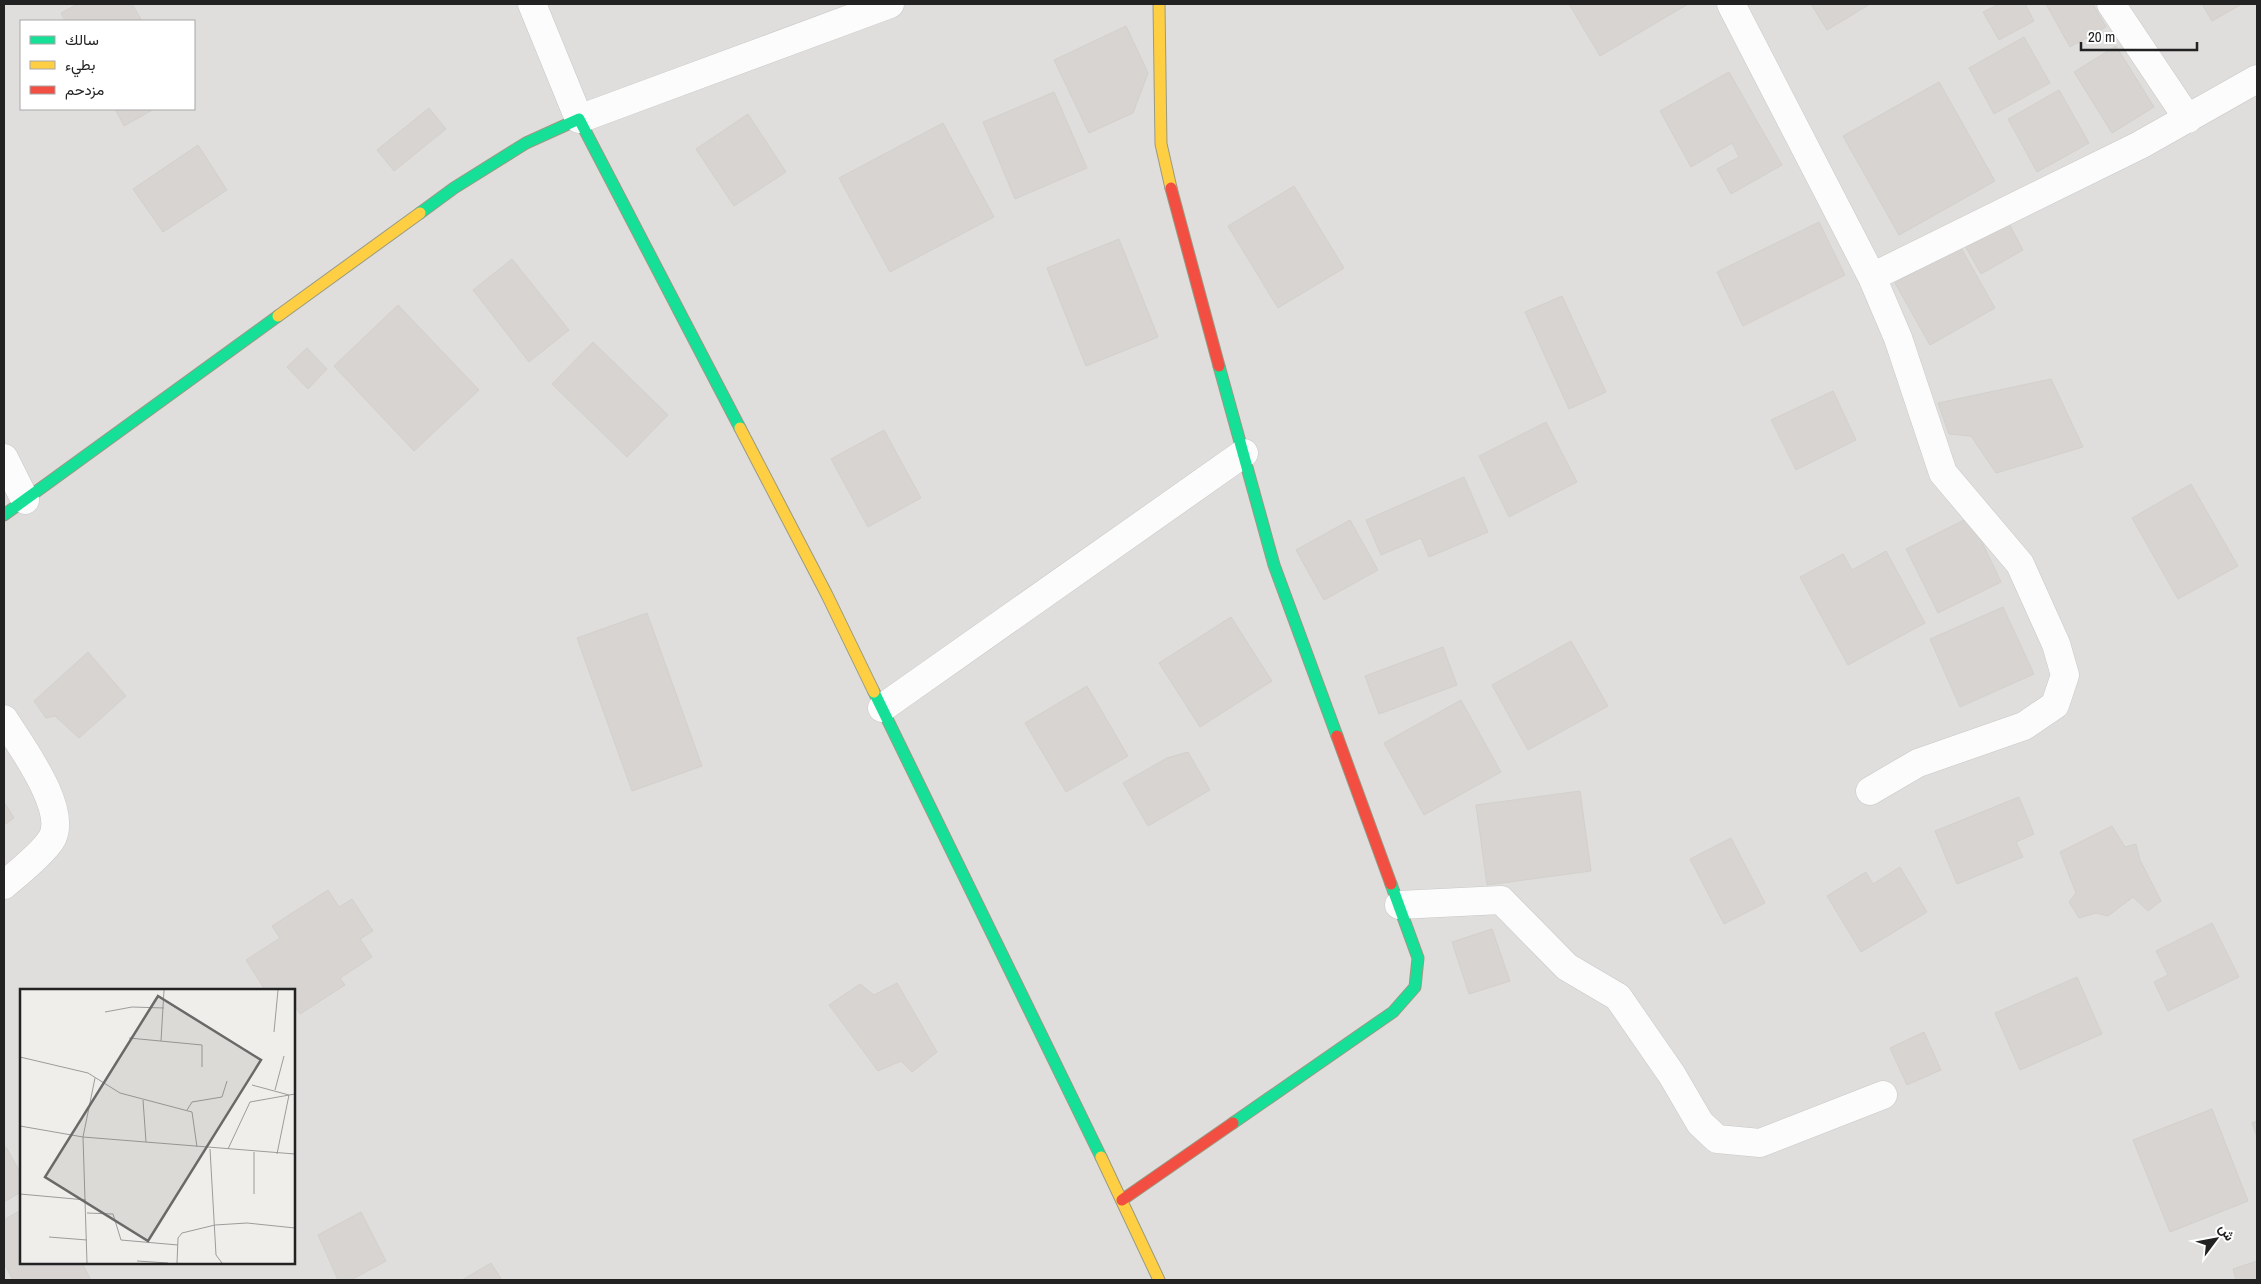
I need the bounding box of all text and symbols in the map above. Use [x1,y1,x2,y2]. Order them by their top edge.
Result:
legend [20,20,195,110]
scale bar [2081,20,2197,52]
text: 20 m [2088,26,2115,47]
text: سالك [65,29,99,50]
text: بطيء [65,54,95,78]
text: مزدحم [65,79,104,100]
inset map [20,989,295,1264]
north arrow [2191,1214,2241,1264]
text: ش [2215,1220,2239,1244]

